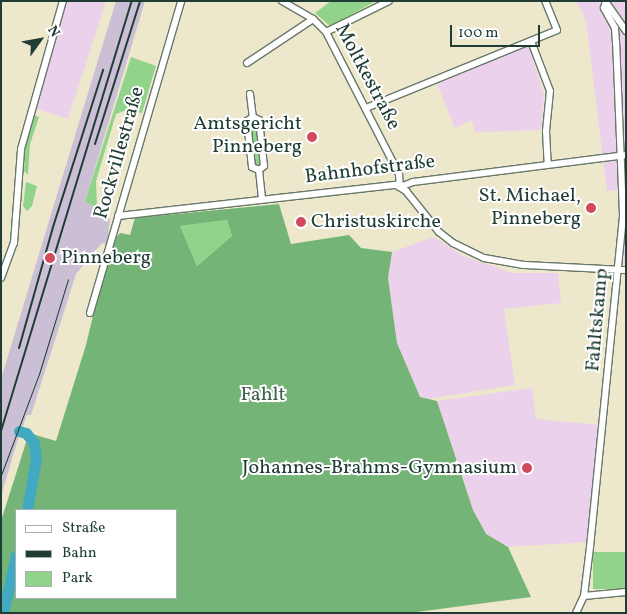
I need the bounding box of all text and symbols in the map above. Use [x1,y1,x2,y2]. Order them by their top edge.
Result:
north arrow [15,15,65,65]
scale bar [452,15,542,47]
street label: Moltkestraße [329,20,405,134]
text: N [42,22,64,41]
text: 100 m [458,23,498,44]
street label: Rockvillestraße [90,84,150,222]
place label: Amtsgericht Pinneberg [193,113,302,160]
marker: Amtsgericht Pinneberg [306,131,318,143]
street label: Bahnhofstraße [304,150,436,190]
place label: St. Michael, Pinneberg [479,185,581,232]
marker: St. Michael, Pinneberg [585,202,597,214]
place label: Christuskirche [311,210,441,234]
marker: Christuskirche [295,216,307,228]
place label: Pinneberg [61,246,151,270]
marker: Pinneberg [43,251,57,265]
street label: Fahltskamp [582,267,614,373]
park label: Fahlt [240,383,286,407]
place label: Johannes-Brahms-Gymnasium [242,456,517,480]
marker: Johannes-Brahms-Gymnasium [521,462,533,474]
legend [15,509,178,599]
text: Straße [62,518,105,539]
text: Bahn [62,543,97,564]
text: Park [62,568,93,589]

